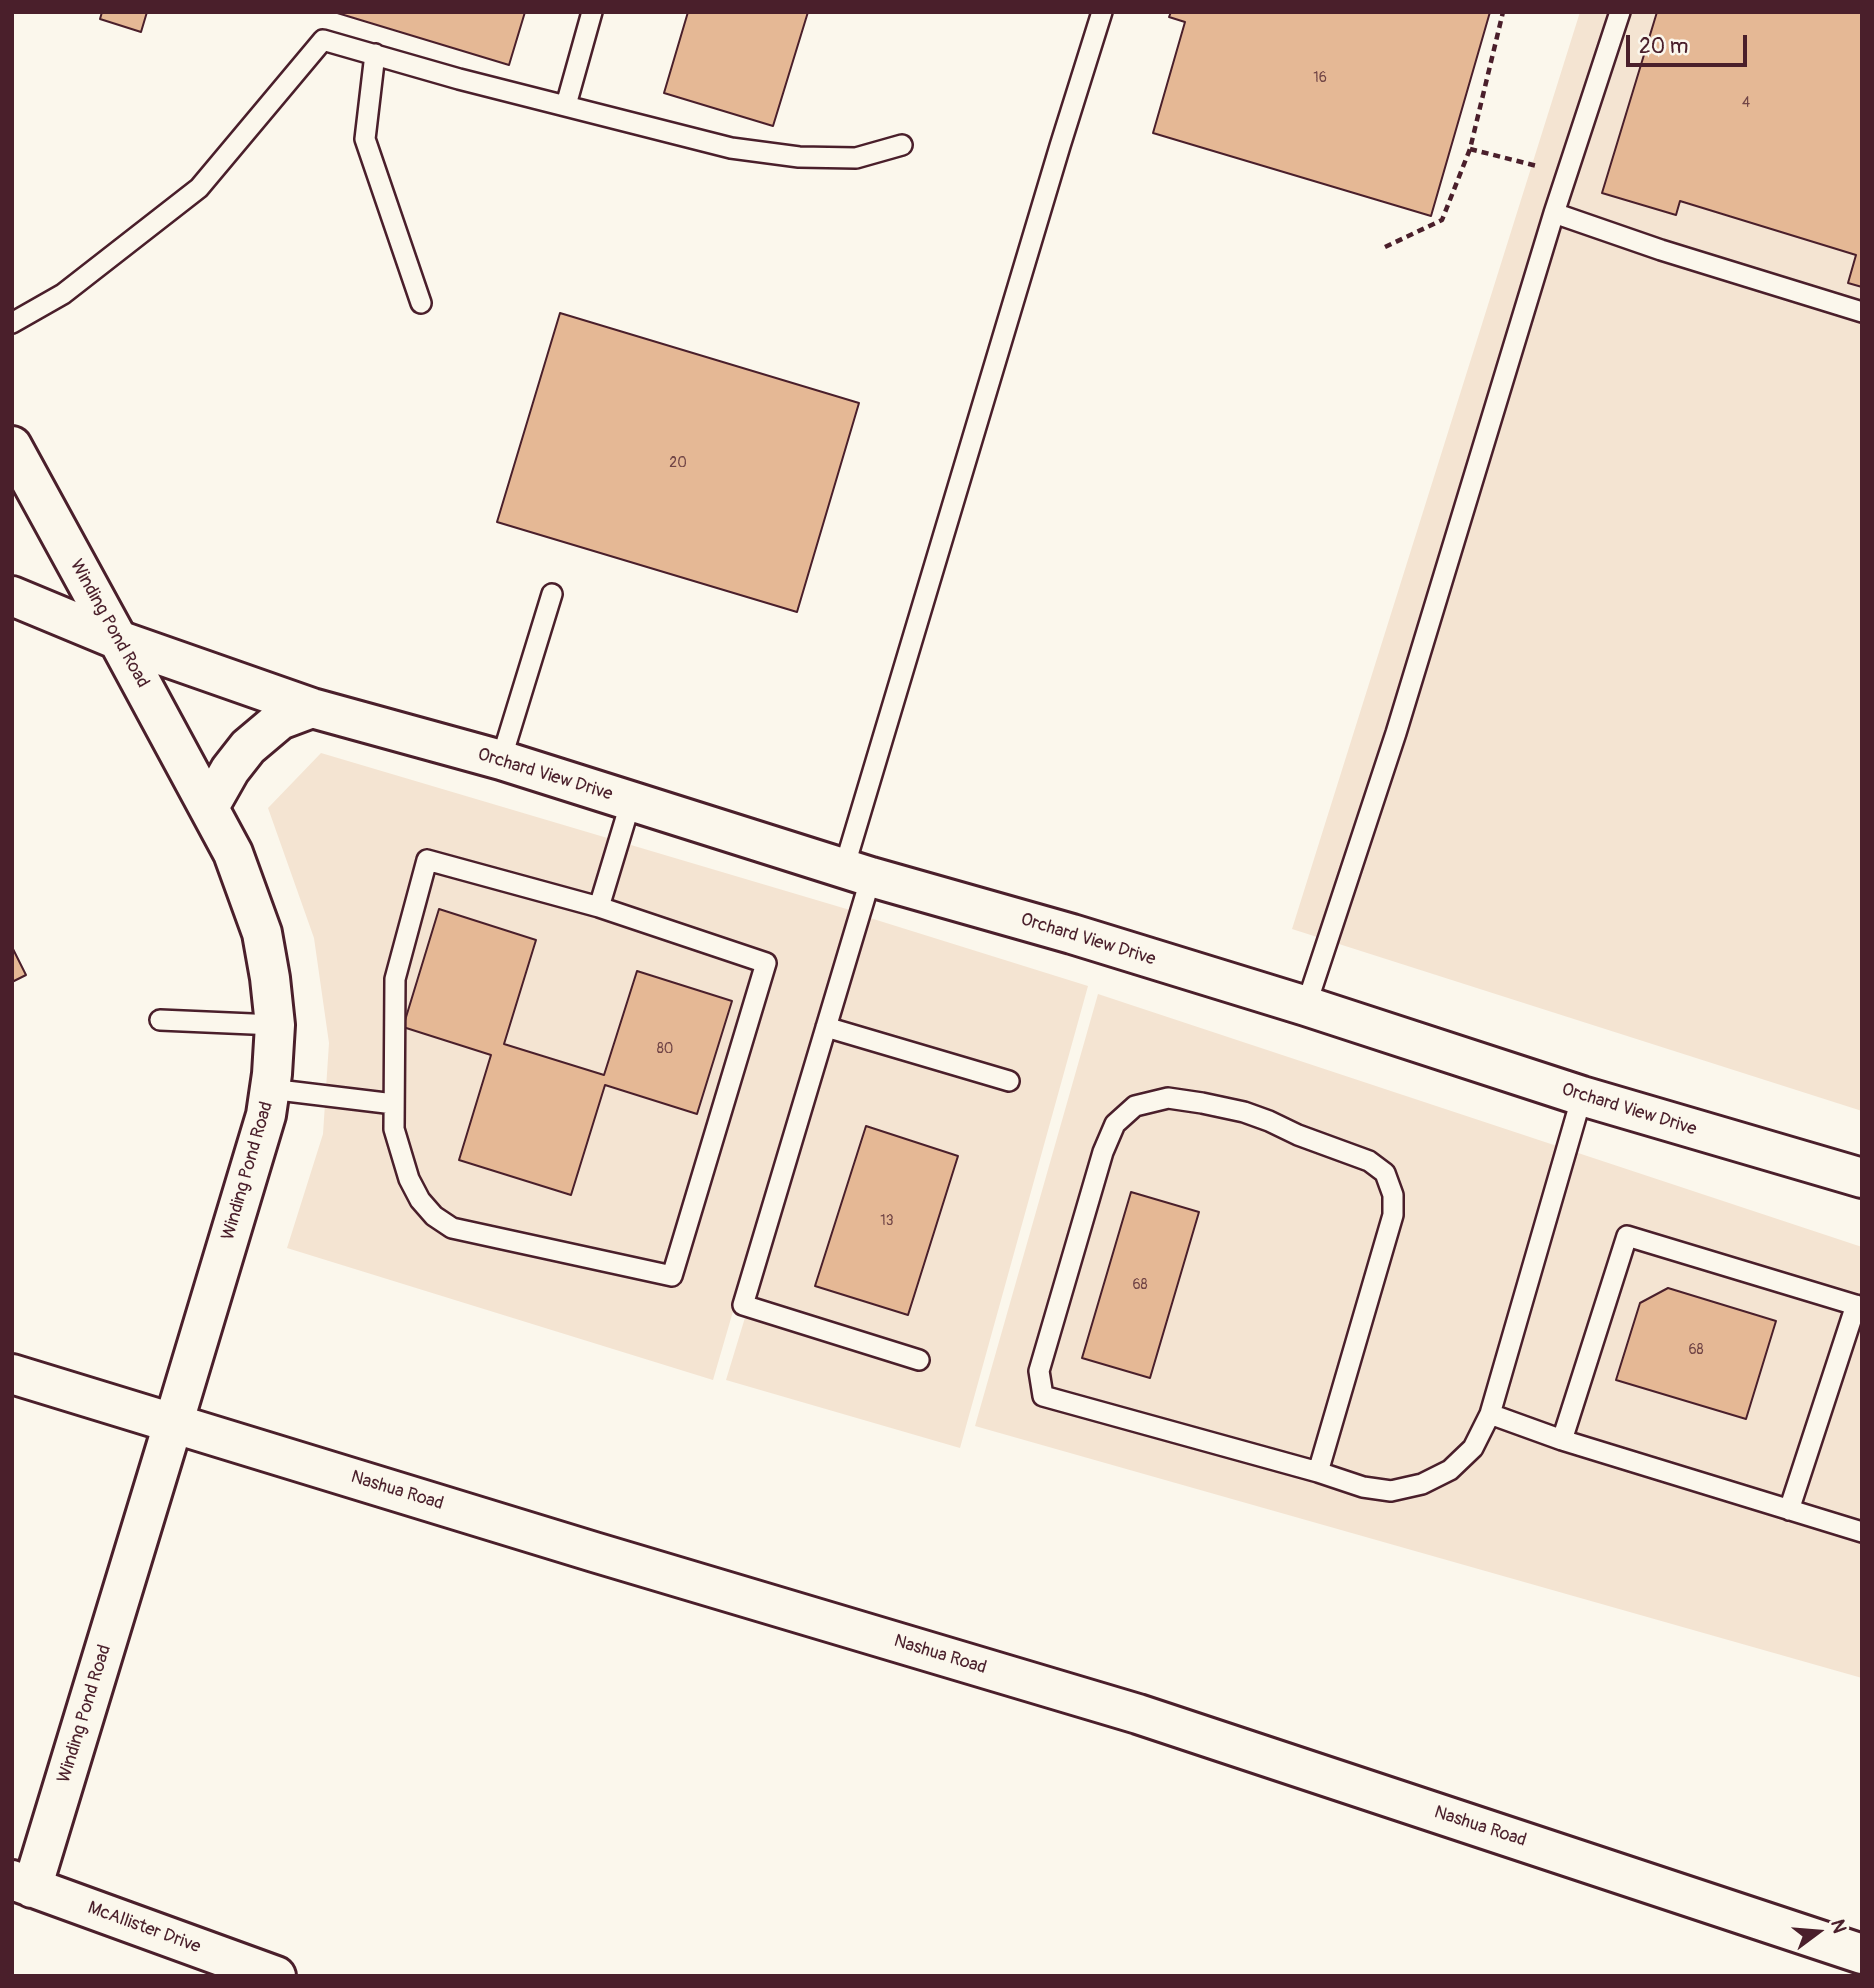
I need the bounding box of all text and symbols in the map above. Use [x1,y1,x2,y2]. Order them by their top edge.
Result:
scale bar [1629,21,1750,65]
text: 20 m [1639,33,1688,60]
house number: 16 [1313,70,1327,86]
house number: 4 [1742,95,1750,111]
house number: 20 [669,455,687,471]
street label: Winding Pond Road [65,556,153,692]
street label: Orchard View Drive [475,744,615,806]
street label: Orchard View Drive [1018,909,1158,971]
house number: 80 [657,1041,673,1057]
street label: Orchard View Drive [1559,1079,1699,1141]
street label: Winding Pond Road [218,1099,278,1243]
house number: 13 [880,1213,894,1229]
house number: 68 [1132,1277,1148,1293]
house number: 68 [1688,1342,1704,1358]
street label: Nashua Road [348,1467,446,1515]
street label: Nashua Road [891,1631,989,1679]
street label: Winding Pond Road [54,1642,116,1786]
street label: Nashua Road [1431,1802,1529,1852]
north arrow [1783,1897,1853,1967]
street label: McAllister Drive [85,1898,203,1958]
text: N [1825,1917,1851,1936]

